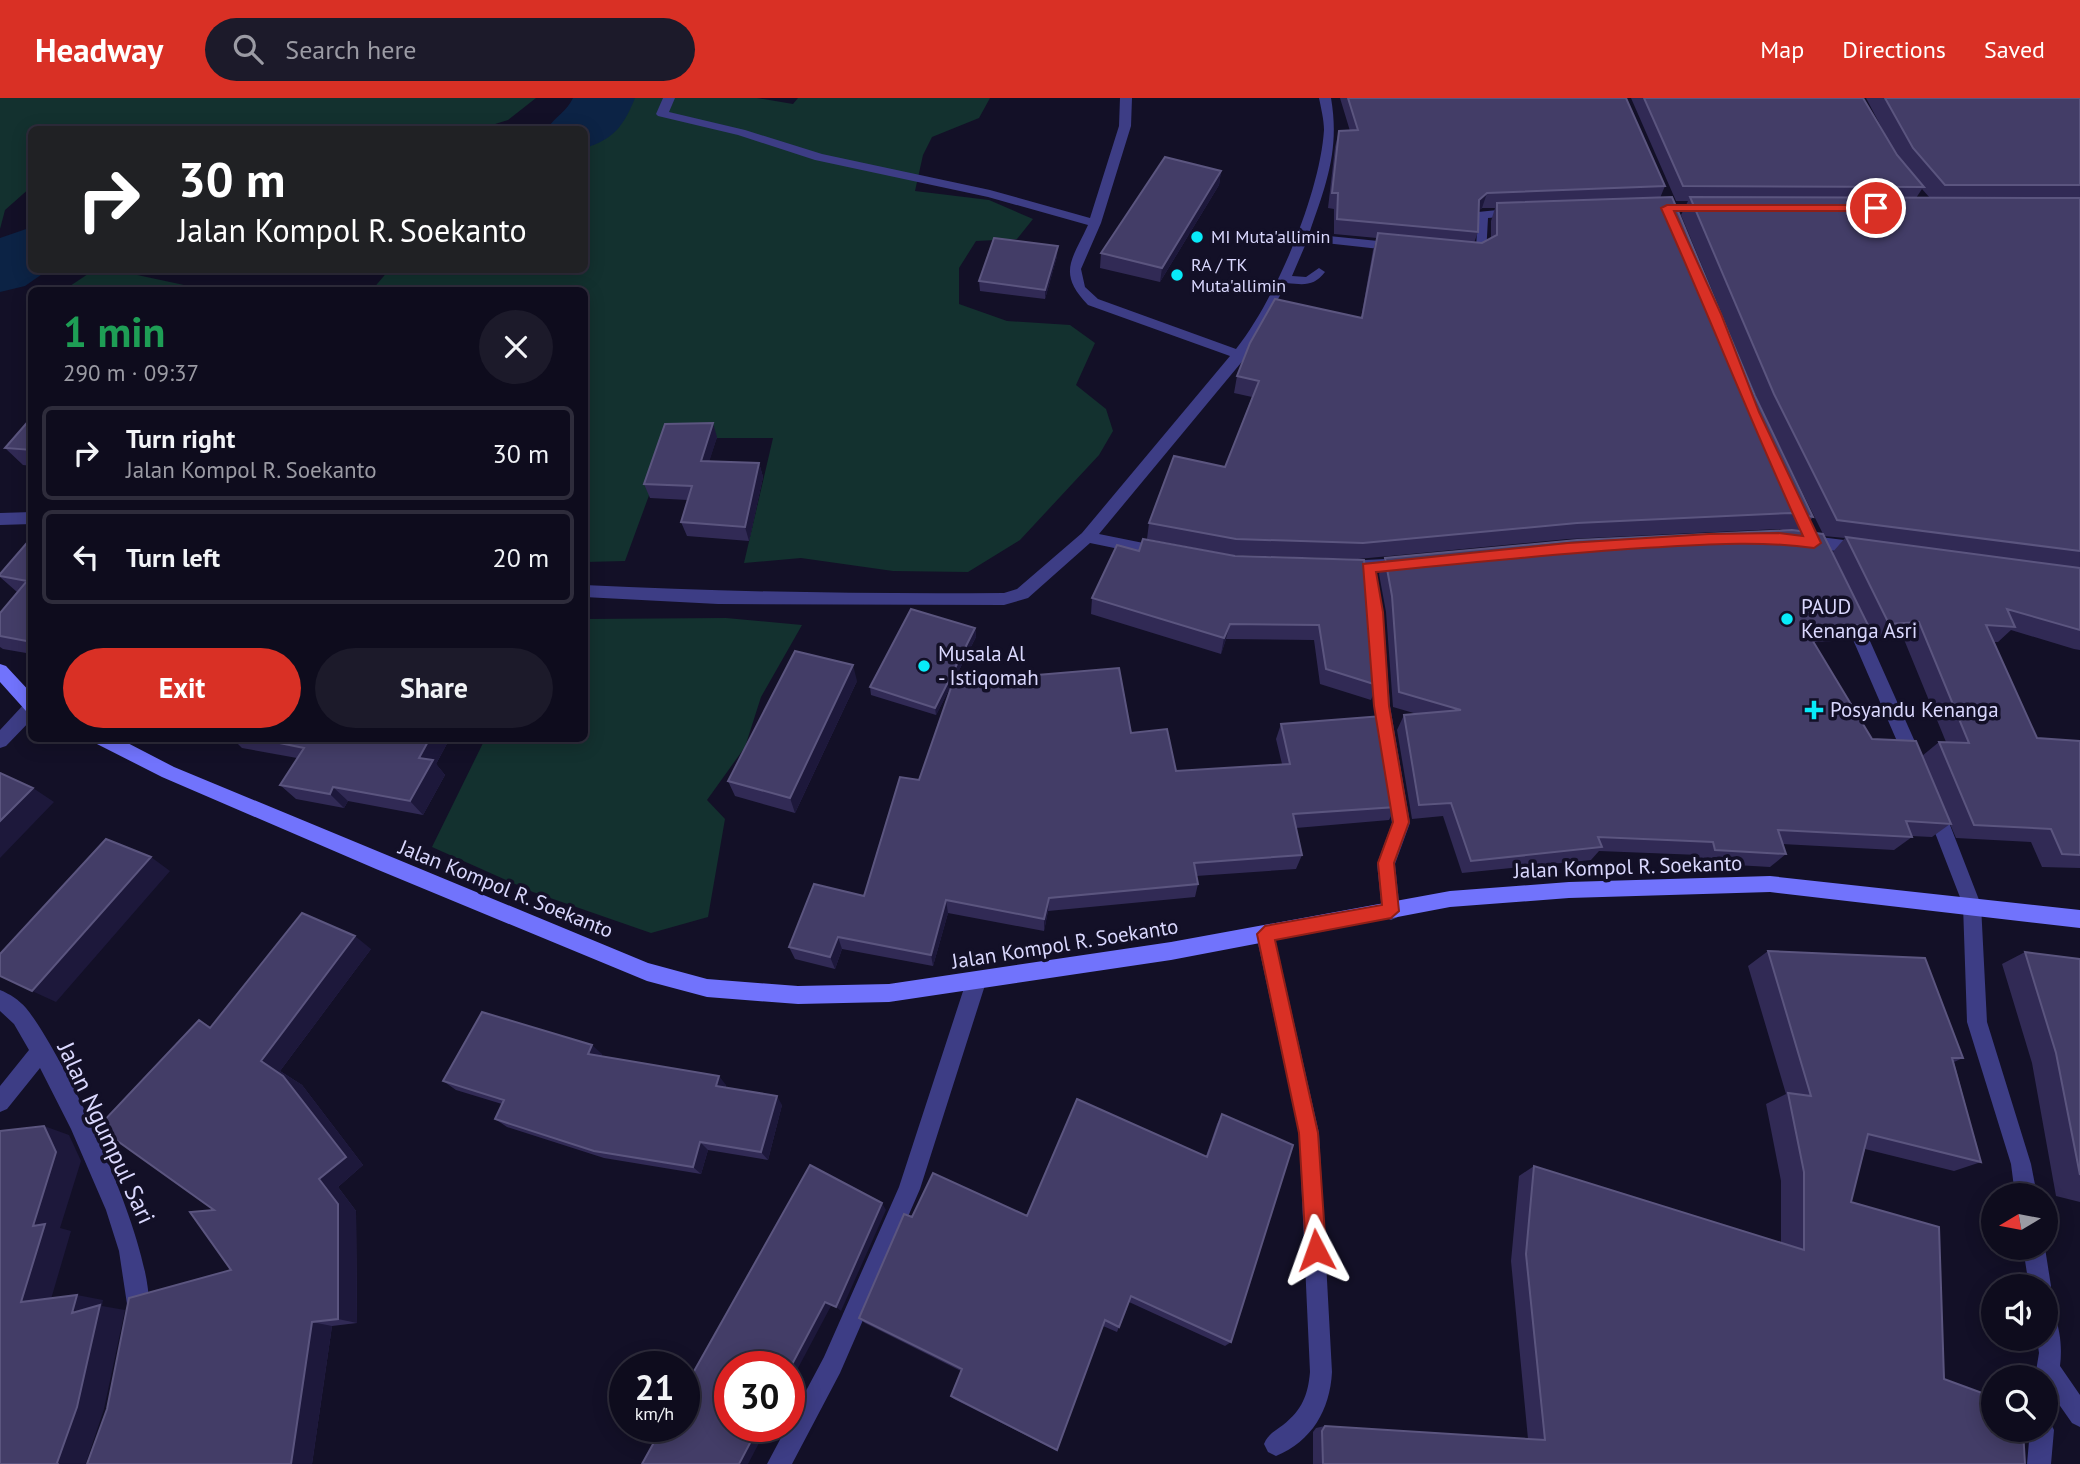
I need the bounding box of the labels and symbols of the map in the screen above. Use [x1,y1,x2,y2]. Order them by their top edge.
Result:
pin [1846,178,1906,238]
place label: MI Muta'allimin [1211,225,1330,248]
marker: MI Muta'allimin [1189,229,1205,245]
place label: RA / TK Muta'allimin [1191,253,1286,297]
marker: RA / TK Muta'allimin [1169,267,1185,283]
place label: PAUD Kenanga Asri [1801,593,1917,644]
marker: PAUD Kenanga Asri [1779,611,1795,627]
place label: Musala Al - Istiqomah [938,640,1039,691]
marker: Musala Al - Istiqomah [916,658,932,674]
place label: Posyandu Kenanga [1830,696,1999,723]
marker: Posyandu Kenanga [1804,700,1824,720]
street label: Jalan Kompol R. Soekanto [394,833,617,944]
street label: Jalan Kompol R. Soekanto [1512,849,1743,884]
street label: Jalan Kompol R. Soekanto [949,912,1180,975]
street label: Jalan Ngumpul Sari [50,1036,162,1229]
north arrow [1981,1183,2058,1260]
position arrow [1279,1213,1353,1287]
speed limit sign: 30 [714,1351,805,1442]

